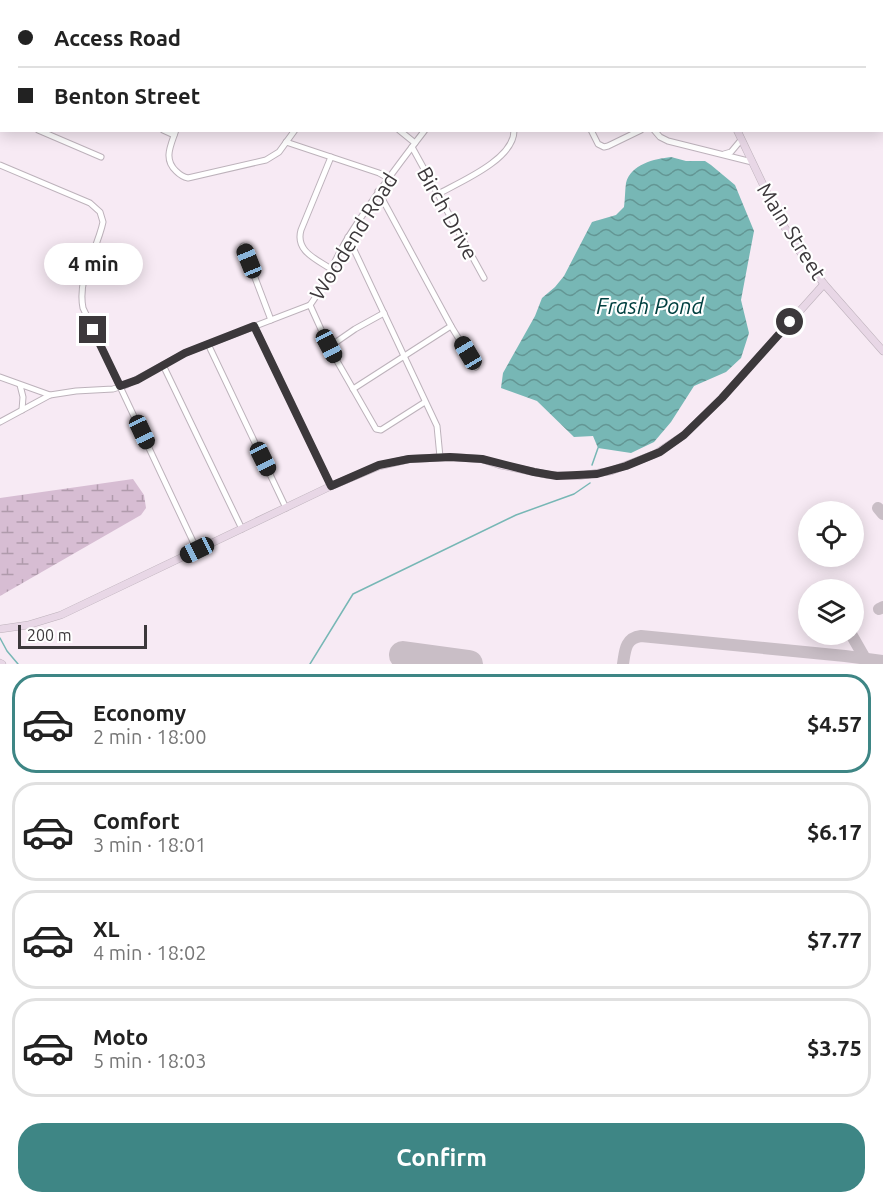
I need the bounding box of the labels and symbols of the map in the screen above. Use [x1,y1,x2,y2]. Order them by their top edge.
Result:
street label: Birch Drive [413,162,483,264]
street label: Woodend Road [304,168,402,304]
street label: Main Street [753,178,831,284]
car [234,241,264,281]
callout: 4 min [44,243,142,285]
water label: Frash Pond [596,293,704,318]
route start [776,308,803,335]
route end [79,316,106,343]
car [313,326,345,366]
car [451,333,485,373]
car [126,412,158,452]
car [247,439,279,479]
car [177,534,217,566]
scale bar [18,622,147,650]

